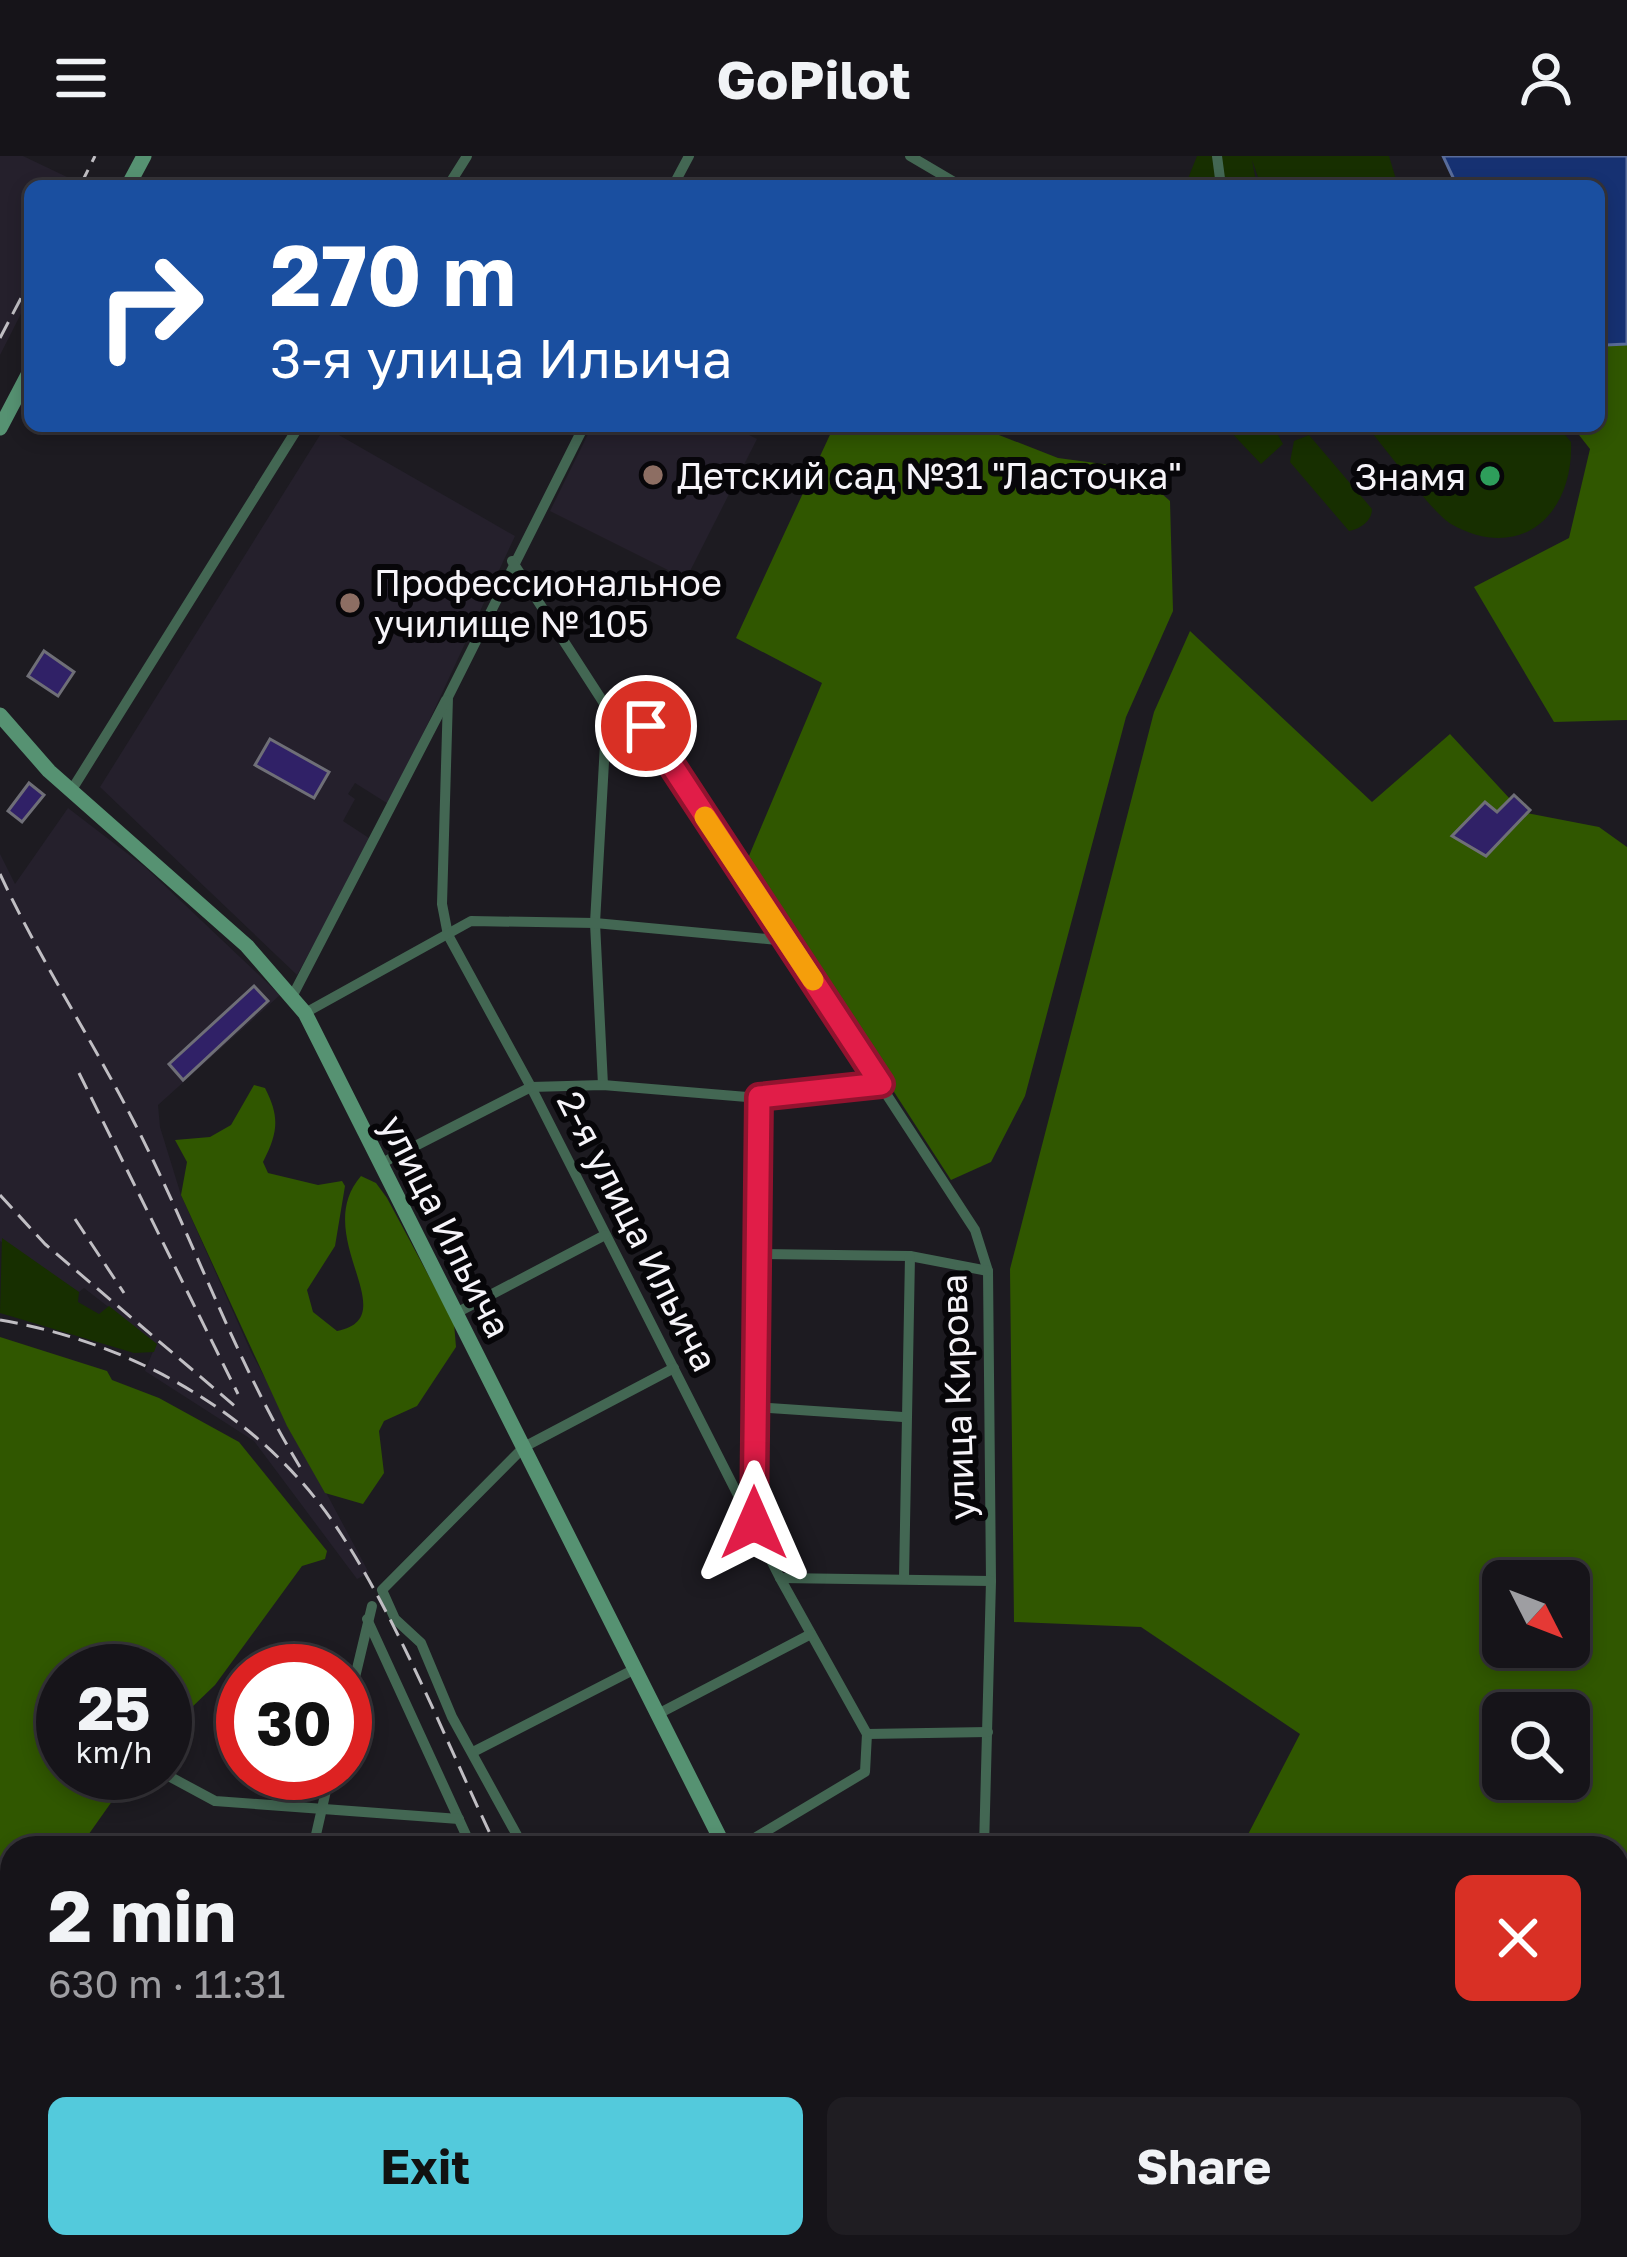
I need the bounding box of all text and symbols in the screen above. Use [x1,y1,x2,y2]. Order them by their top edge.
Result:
icon: menu [48,45,114,111]
icon: person [1513,45,1579,111]
text: GoPilot [716,46,911,111]
text: 270 m [270,224,516,324]
icon: right [72,228,228,384]
text: 3-я улица Ильича [270,325,733,390]
place label: Детский сад №31 "Ласточка" [677,454,1182,497]
place label: Знамя [1354,455,1466,498]
marker: Детский сад №31 "Ласточка" [640,462,666,488]
marker: Знамя [1477,463,1503,489]
place label: Профессиональное училище № 105 [374,561,722,645]
marker: Профессиональное училище № 105 [337,590,363,616]
pin [595,675,697,777]
icon: arrive [613,693,679,759]
street label: 2-я улица Ильича [549,1084,727,1378]
street label: улица Ильича [371,1107,521,1345]
street label: улица Кирова [931,1273,983,1521]
position arrow [691,1460,817,1586]
north arrow [1482,1560,1590,1668]
map controls [1482,1560,1590,1800]
speed limit sign: 30 [216,1644,372,1800]
text: 25 [77,1671,151,1743]
button: search [1482,1692,1590,1800]
text: km/h [76,1734,152,1770]
text: 2 min [48,1871,236,1958]
button: close [1455,1875,1581,2001]
text: 630 m · 11:31 [48,1960,285,2007]
button: Exit [48,2097,803,2235]
button: Share [827,2097,1581,2235]

